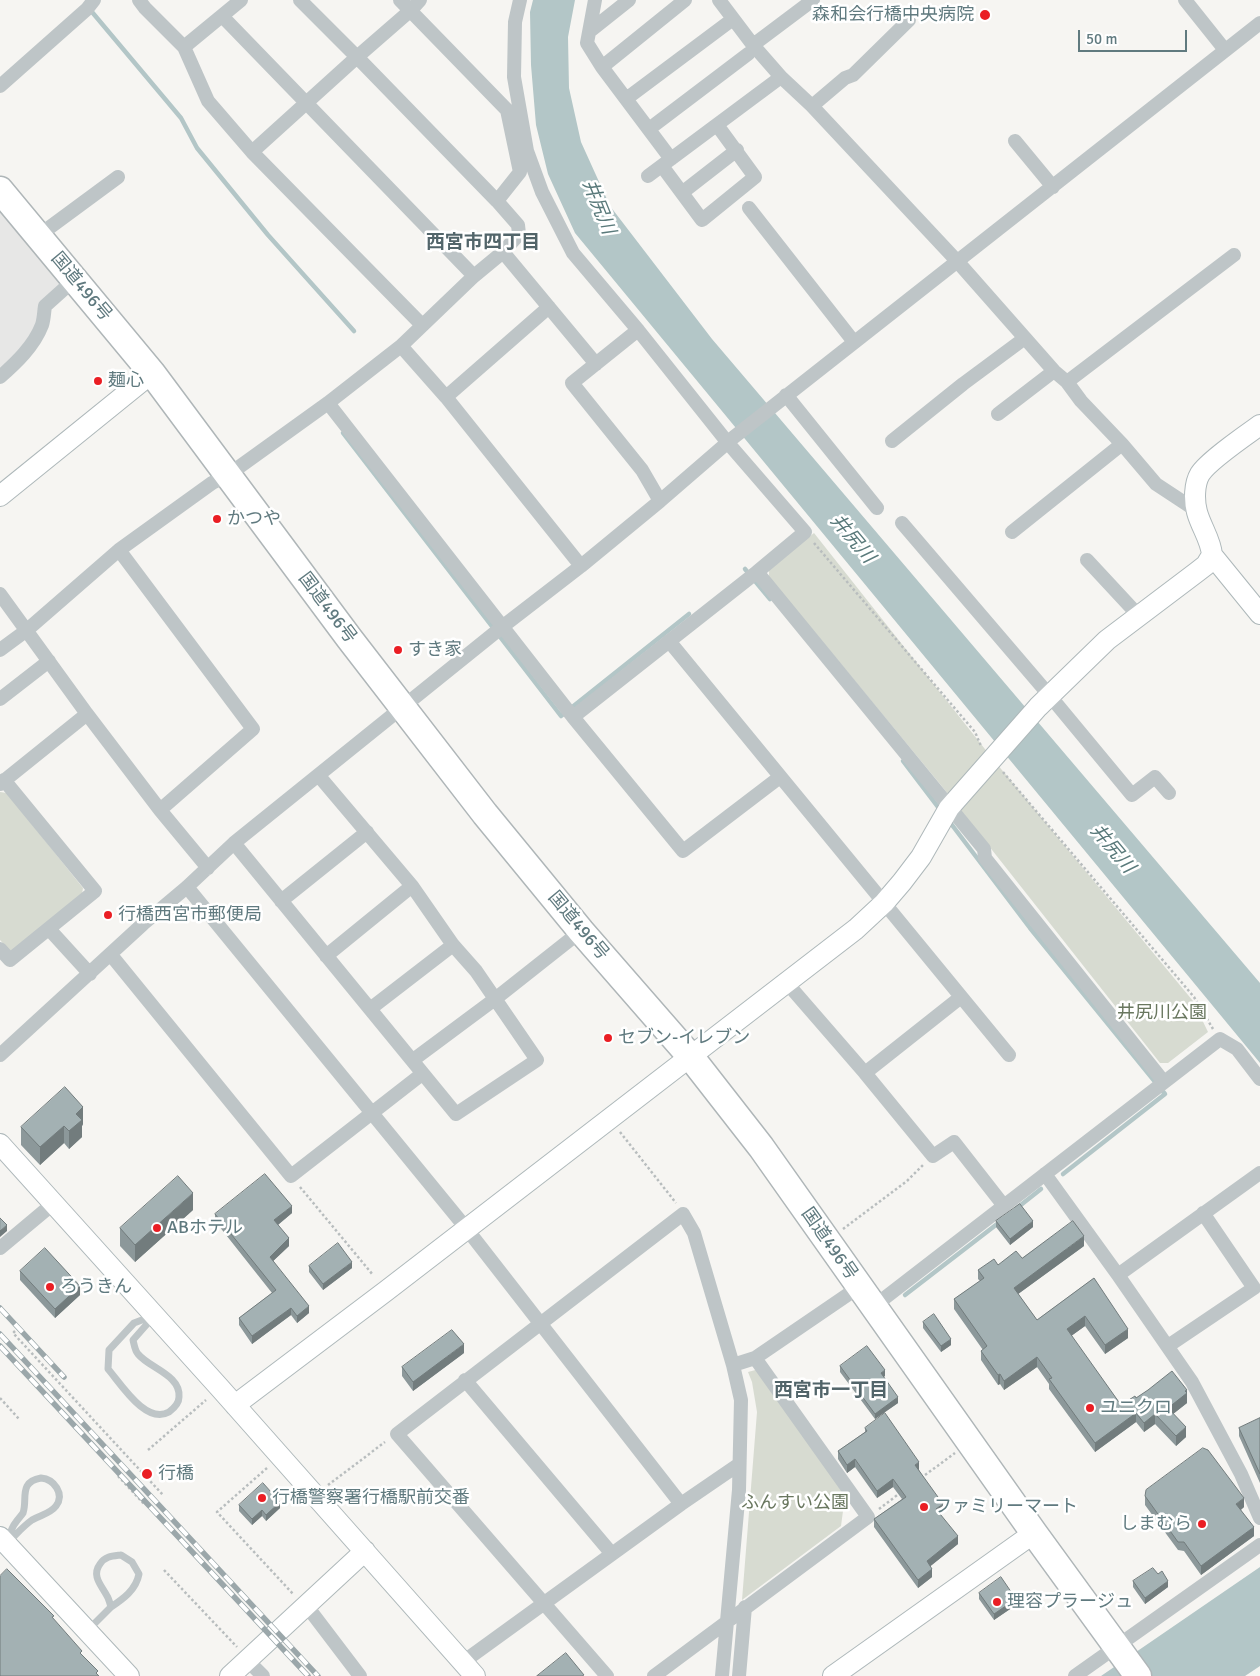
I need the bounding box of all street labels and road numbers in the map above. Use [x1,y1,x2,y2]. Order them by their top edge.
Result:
street label: 国道496号 [46,248,116,326]
street label: 国道496号 [293,568,361,648]
street label: 国道496号 [543,887,613,965]
street label: 国道496号 [796,1204,862,1284]

